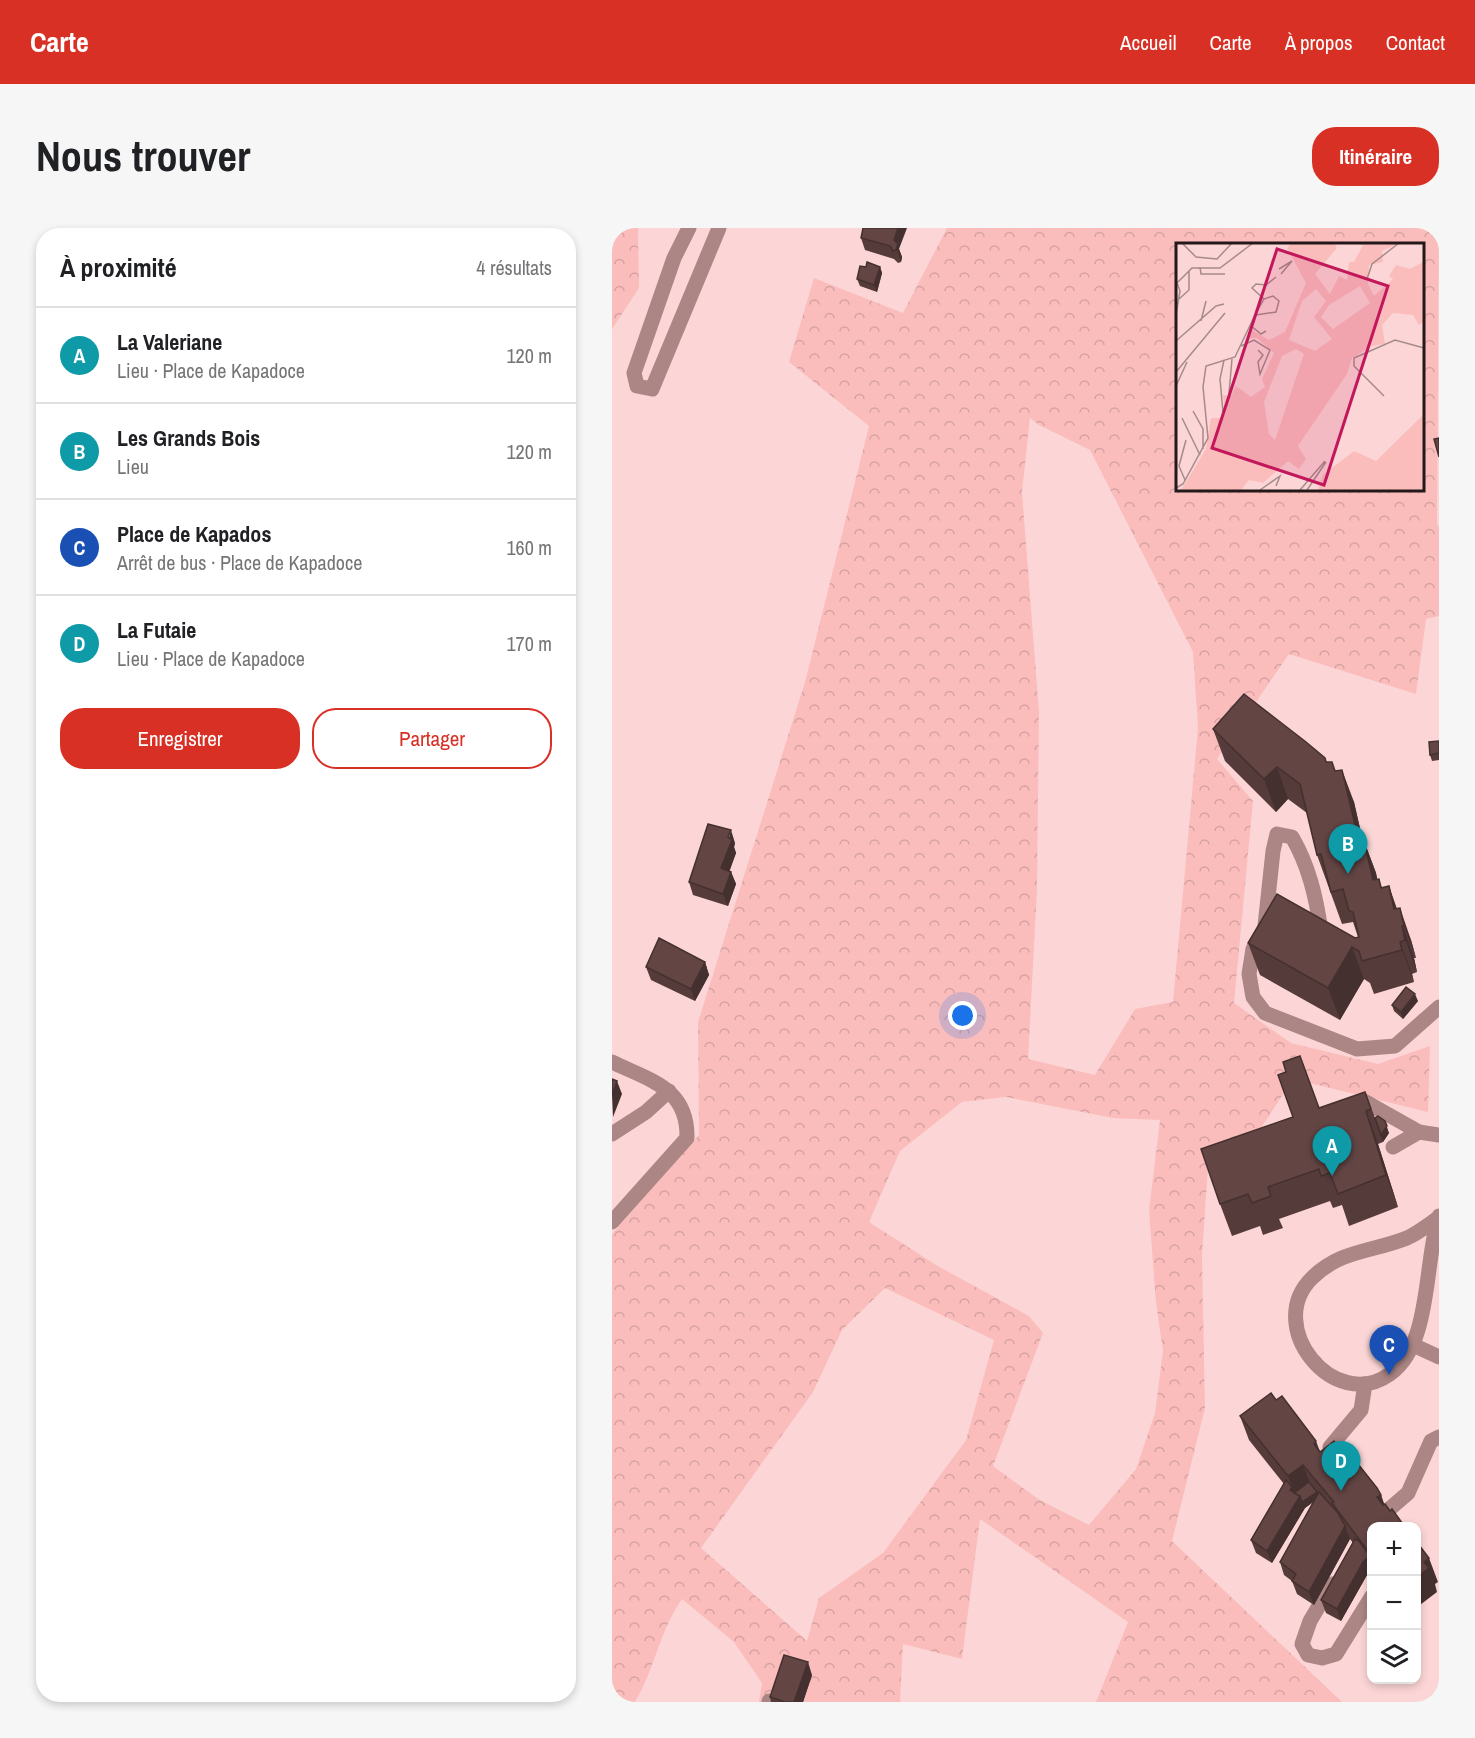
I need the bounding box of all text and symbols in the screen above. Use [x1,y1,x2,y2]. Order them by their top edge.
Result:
text: Carte [30,23,89,61]
text: Accueil [1120,28,1177,57]
text: Carte [1210,28,1252,57]
text: À propos [1285,28,1353,57]
text: Contact [1386,28,1445,57]
button: Itinéraire [1312,127,1439,186]
text: Nous trouver [36,128,250,184]
inset map [1176,243,1424,490]
text: À proximité [60,250,177,285]
text: 4 résultats [476,254,552,281]
text: La Valeriane [117,327,222,357]
text: A [74,342,85,369]
text: 120 m [506,342,552,369]
text: Lieu · Place de Kapadoce [117,357,305,384]
text: Les Grands Bois [117,423,260,453]
text: B [74,438,85,465]
text: 120 m [506,438,552,465]
text: Lieu [117,453,149,480]
text: Place de Kapados [117,519,271,549]
text: C [74,534,85,561]
text: 160 m [506,534,552,561]
text: Arrêt de bus · Place de Kapadoce [117,549,362,576]
text: La Futaie [117,615,196,645]
text: D [74,630,85,657]
text: 170 m [506,630,552,657]
text: Lieu · Place de Kapadoce [117,645,305,672]
button: Enregistrer [60,708,300,769]
button: Partager [312,708,552,769]
pin: B [1328,824,1368,874]
your location [948,1001,977,1030]
pin: A [1312,1126,1352,1176]
pin: C [1370,1326,1408,1375]
pin: D [1322,1442,1360,1491]
map controls [1367,1522,1421,1684]
button: + [1367,1522,1421,1576]
button: − [1367,1576,1421,1630]
button: layers [1367,1630,1421,1684]

